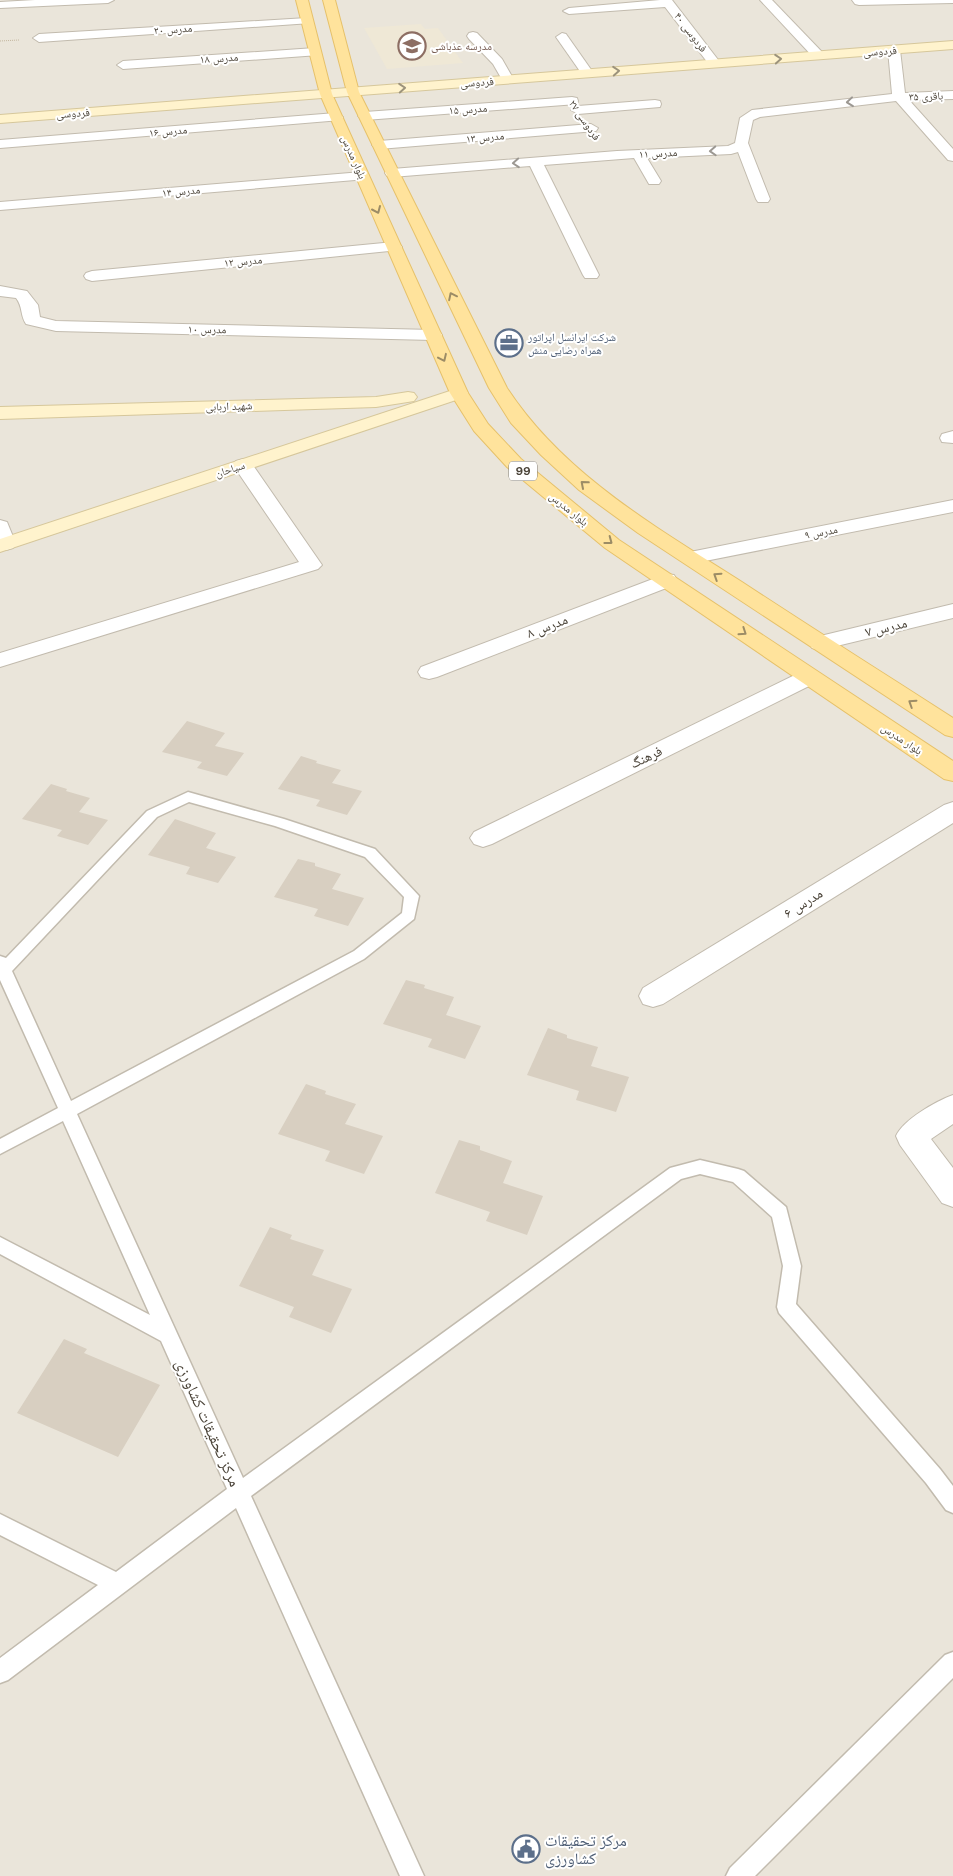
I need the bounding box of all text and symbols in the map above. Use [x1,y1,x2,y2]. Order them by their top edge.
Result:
street label: فردوسی ۴۰ [671,9,711,55]
street label: مدرس ۲۰ [153,21,193,37]
school or university icon: مدرسه عذباشی [397,31,427,61]
place label: مدرسه عذباشی [431,39,492,53]
street label: فردوسی [863,43,898,59]
street label: مدرس ۱۸ [199,50,239,66]
one-way arrow [775,54,783,65]
one-way arrow [613,66,621,77]
street label: فردوسی [460,74,495,90]
one-way arrow [398,83,406,94]
street label: باقری ۳۵ [909,88,943,104]
one-way arrow [846,96,854,107]
street label: فردوسی ۲۷ [566,97,604,143]
street label: مدرس ۱۵ [448,101,488,117]
street label: فردوسی [56,105,91,121]
street label: مدرس ۱۶ [148,122,188,140]
street label: مدرس ۱۳ [465,128,505,146]
street label: بلوار مدرس [338,133,370,181]
street label: مدرس ۱۱ [638,145,678,161]
one-way arrow [709,145,717,156]
one-way arrow [511,157,519,168]
street label: مدرس ۱۴ [161,182,201,200]
one-way arrow [371,205,382,214]
street label: مدرس ۱۲ [223,252,263,270]
one-way arrow [448,292,458,301]
street label: مدرس ۱۰ [188,322,226,336]
office icon: شرکت ایرانسل اپراتور همراه رضایی منش [494,328,524,358]
place label: شرکت ایرانسل اپراتور همراه رضایی منش [527,330,616,357]
one-way arrow [437,353,448,362]
street label: شهید اربابی [205,398,253,414]
street label: سیاحان [213,458,247,480]
road number: 99 [509,462,537,481]
one-way arrow [580,480,589,489]
street label: بلوار مدرس [547,489,591,529]
street label: مدرس ۹ [803,522,839,542]
one-way arrow [603,535,612,543]
one-way arrow [714,573,723,582]
street label: مدرس ۸ [524,610,570,642]
street label: مدرس ۷ [863,613,909,641]
one-way arrow [737,626,747,635]
one-way arrow [908,700,918,709]
street label: بلوار مدرس [879,720,925,758]
street label: فرهنگ [627,741,665,772]
street label: مدرس ۶ [780,884,826,922]
street label: مرکز تحقیقات کشاورزی [171,1356,245,1490]
place label: مرکز تحقیقات کشاورزی [545,1830,627,1869]
public building icon: مرکز تحقیقات کشاورزی [511,1834,541,1864]

